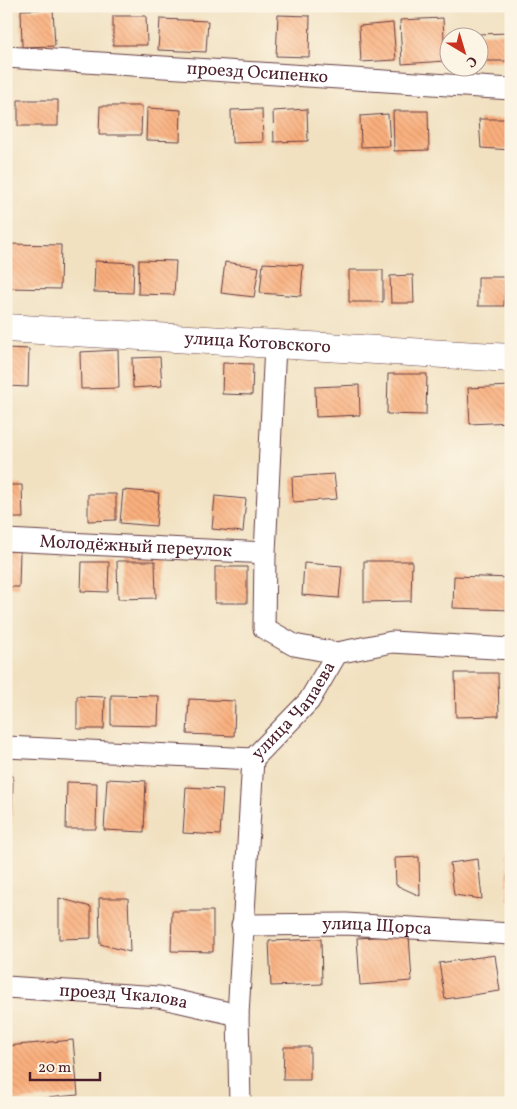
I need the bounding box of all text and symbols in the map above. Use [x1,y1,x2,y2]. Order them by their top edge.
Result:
north arrow [440,28,490,78]
text: С [462,51,480,71]
street label: проезд Осипенко [186,56,329,90]
street label: улица Котовского [184,326,332,360]
street label: Молодёжный переулок [39,529,233,564]
street label: улица Чапаева [246,657,342,766]
street label: улица Щорса [322,911,432,942]
street label: проезд Чкалова [58,978,190,1016]
scale bar [30,1049,100,1081]
text: 20 m [38,1058,71,1079]

